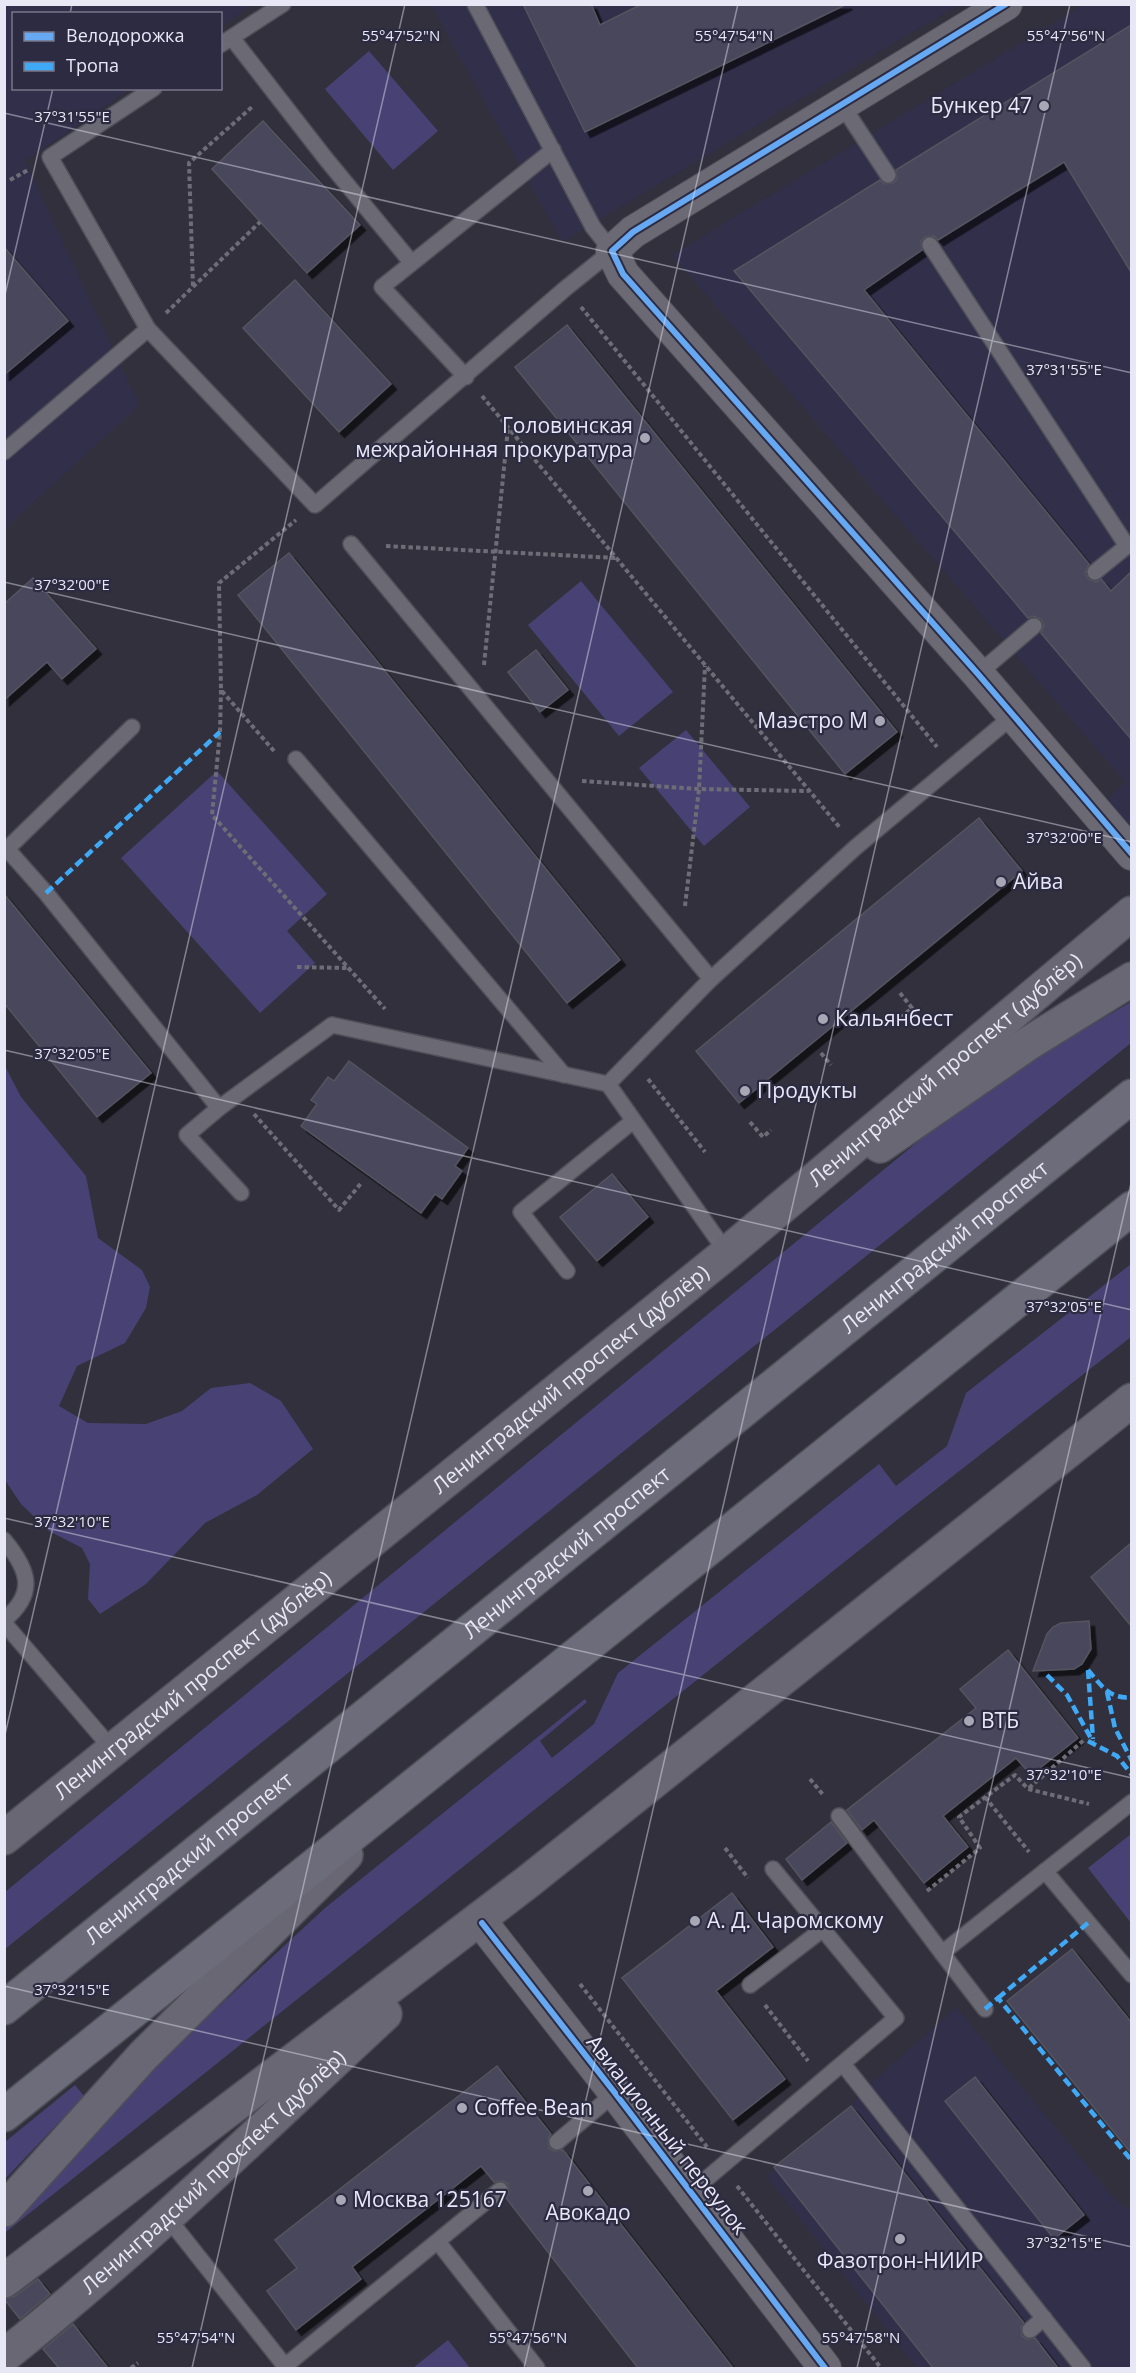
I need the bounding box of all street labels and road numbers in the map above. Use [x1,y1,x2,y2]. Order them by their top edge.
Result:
street label: Ленинградский проспект (дублёр) [802,946,1087,1192]
street label: Ленинградский проспект [835,1154,1054,1339]
street label: Ленинградский проспект (дублёр) [426,1258,715,1499]
street label: Ленинградский проспект [457,1460,676,1644]
street label: Ленинградский проспект (дублёр) [48,1564,337,1805]
street label: Ленинградский проспект [79,1765,298,1950]
street label: Авиационный переулок [581,2029,755,2240]
street label: Ленинградский проспект (дублёр) [75,2043,351,2299]

